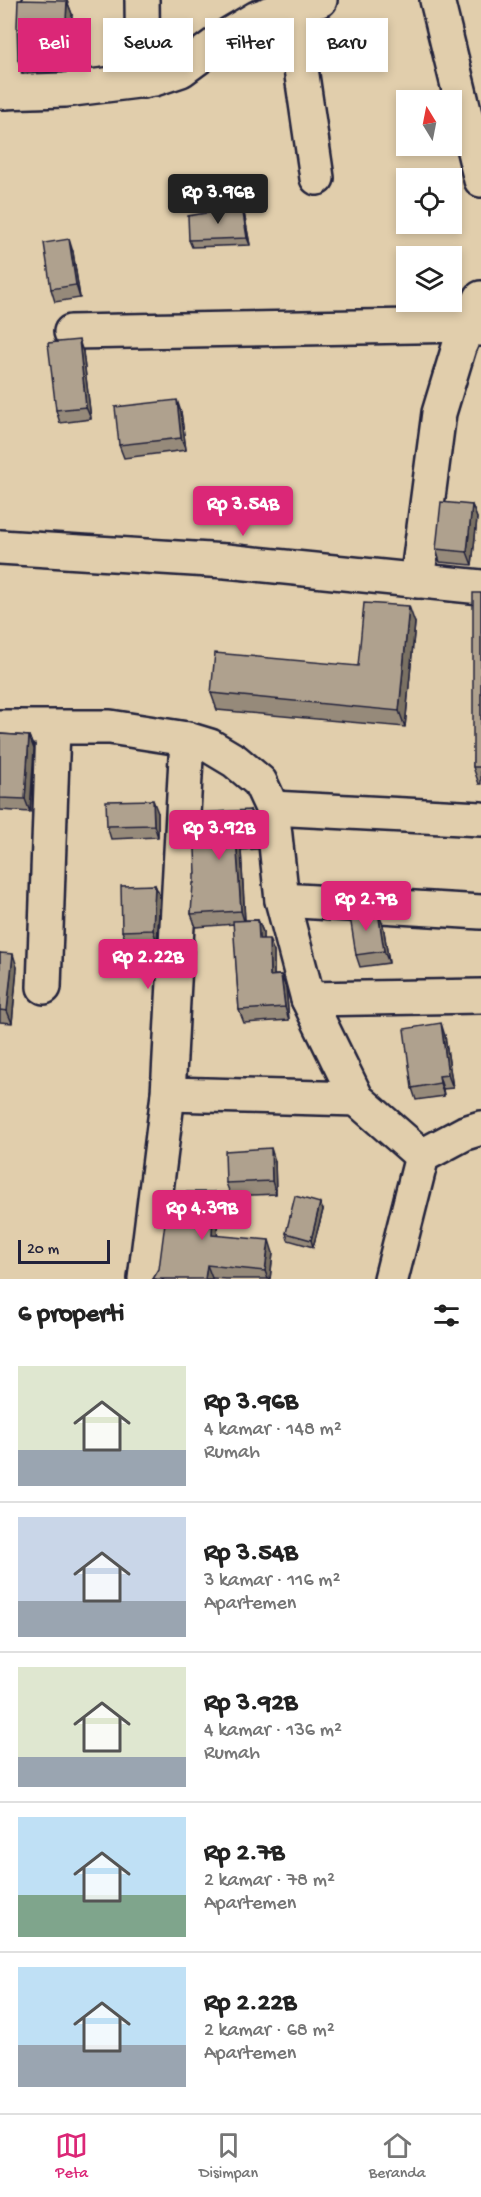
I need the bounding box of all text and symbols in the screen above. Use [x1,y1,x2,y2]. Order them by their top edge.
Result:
chip: Beli [18,18,91,72]
chip: Sewa [103,18,193,72]
chip: Filter [205,18,294,72]
chip: Baru [306,18,388,72]
north arrow [396,90,462,156]
map controls [396,90,462,312]
button: locate [396,168,462,234]
pin: Rp 3.96B [156,174,280,225]
text: Rp 3.96B [182,182,254,205]
button: layers [396,246,462,312]
pin: Rp 3.54B [181,486,305,537]
text: Rp 3.54B [207,494,279,517]
pin: Rp 3.92B [157,810,281,861]
text: Rp 3.92B [183,818,255,841]
pin: Rp 2.7B [311,881,421,932]
text: Rp 2.7B [335,889,397,912]
pin: Rp 2.22B [86,939,210,990]
text: Rp 2.22B [113,947,183,970]
pin: Rp 4.39B [140,1190,264,1241]
text: Rp 4.39B [166,1198,238,1221]
scale bar [18,1237,110,1264]
text: 20 m [27,1241,59,1260]
icon: filters [430,1299,463,1332]
text: 6 properti [18,1300,125,1331]
text: Rp 3.96B [204,1388,298,1419]
icon: home [66,1390,138,1462]
text: 4 kamar · 148 m² [204,1419,342,1442]
text: Rumah [204,1442,260,1465]
text: Rp 3.54B [204,1539,298,1570]
icon: home [66,1541,138,1613]
text: 3 kamar · 116 m² [204,1570,340,1593]
text: Apartemen [204,1593,296,1616]
text: Rp 3.92B [204,1689,297,1720]
icon: home [66,1691,138,1763]
text: 4 kamar · 136 m² [204,1720,342,1743]
text: Rumah [204,1743,260,1766]
text: Rp 2.7B [204,1839,284,1870]
icon: home [66,1841,138,1913]
text: 2 kamar · 78 m² [204,1870,335,1893]
text: Apartemen [204,1893,296,1916]
text: Rp 2.22B [204,1989,296,2020]
icon: home [66,1991,138,2063]
text: 2 kamar · 68 m² [204,2020,335,2043]
text: Apartemen [204,2043,296,2066]
tab: Peta [55,2129,88,2184]
tab: Disimpan [199,2129,258,2184]
tab: Beranda [369,2129,426,2184]

